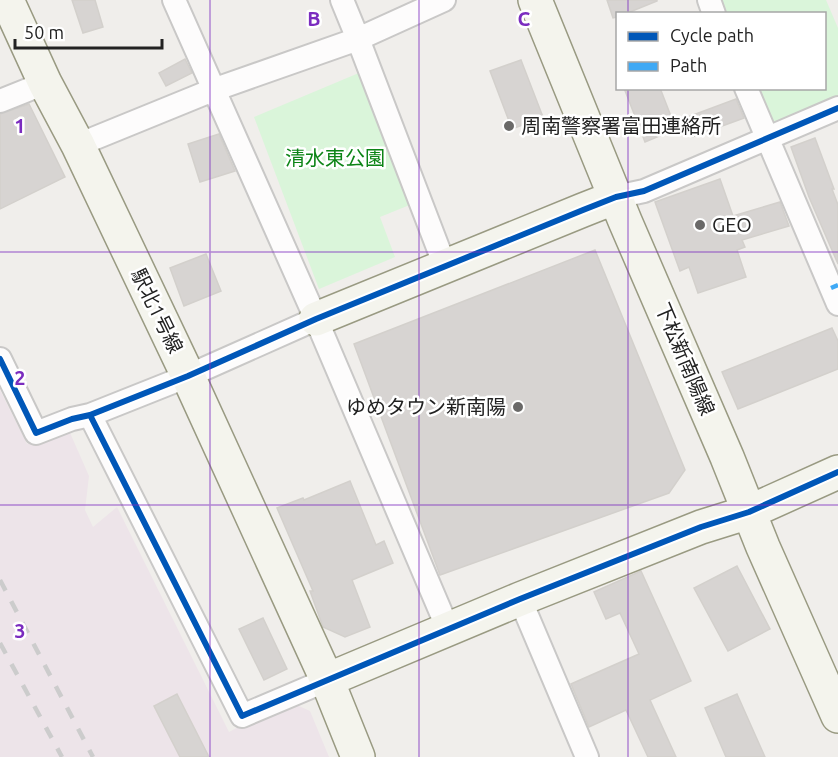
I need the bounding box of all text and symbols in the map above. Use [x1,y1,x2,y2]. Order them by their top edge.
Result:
text: B [307,7,321,30]
text: C [518,7,531,30]
scale bar [15,12,162,50]
legend [616,12,826,90]
text: 50 m [24,22,64,42]
text: Cycle path [670,25,754,45]
text: Path [670,55,707,75]
text: 1 [14,114,26,137]
place label: 周南警察署富田連絡所 [521,114,721,137]
marker: 周南警察署富田連絡所 [502,119,516,133]
park label: 清水東公園 [285,146,385,169]
place label: GEO [712,213,752,236]
marker: GEO [693,218,707,232]
street label: 駅北1号線 [127,265,188,357]
street label: 下松新南陽線 [651,299,719,419]
text: 2 [14,366,26,389]
place label: ゆめタウン新南陽 [346,395,506,418]
marker: ゆめタウン新南陽 [511,400,525,414]
text: 3 [14,619,26,642]

